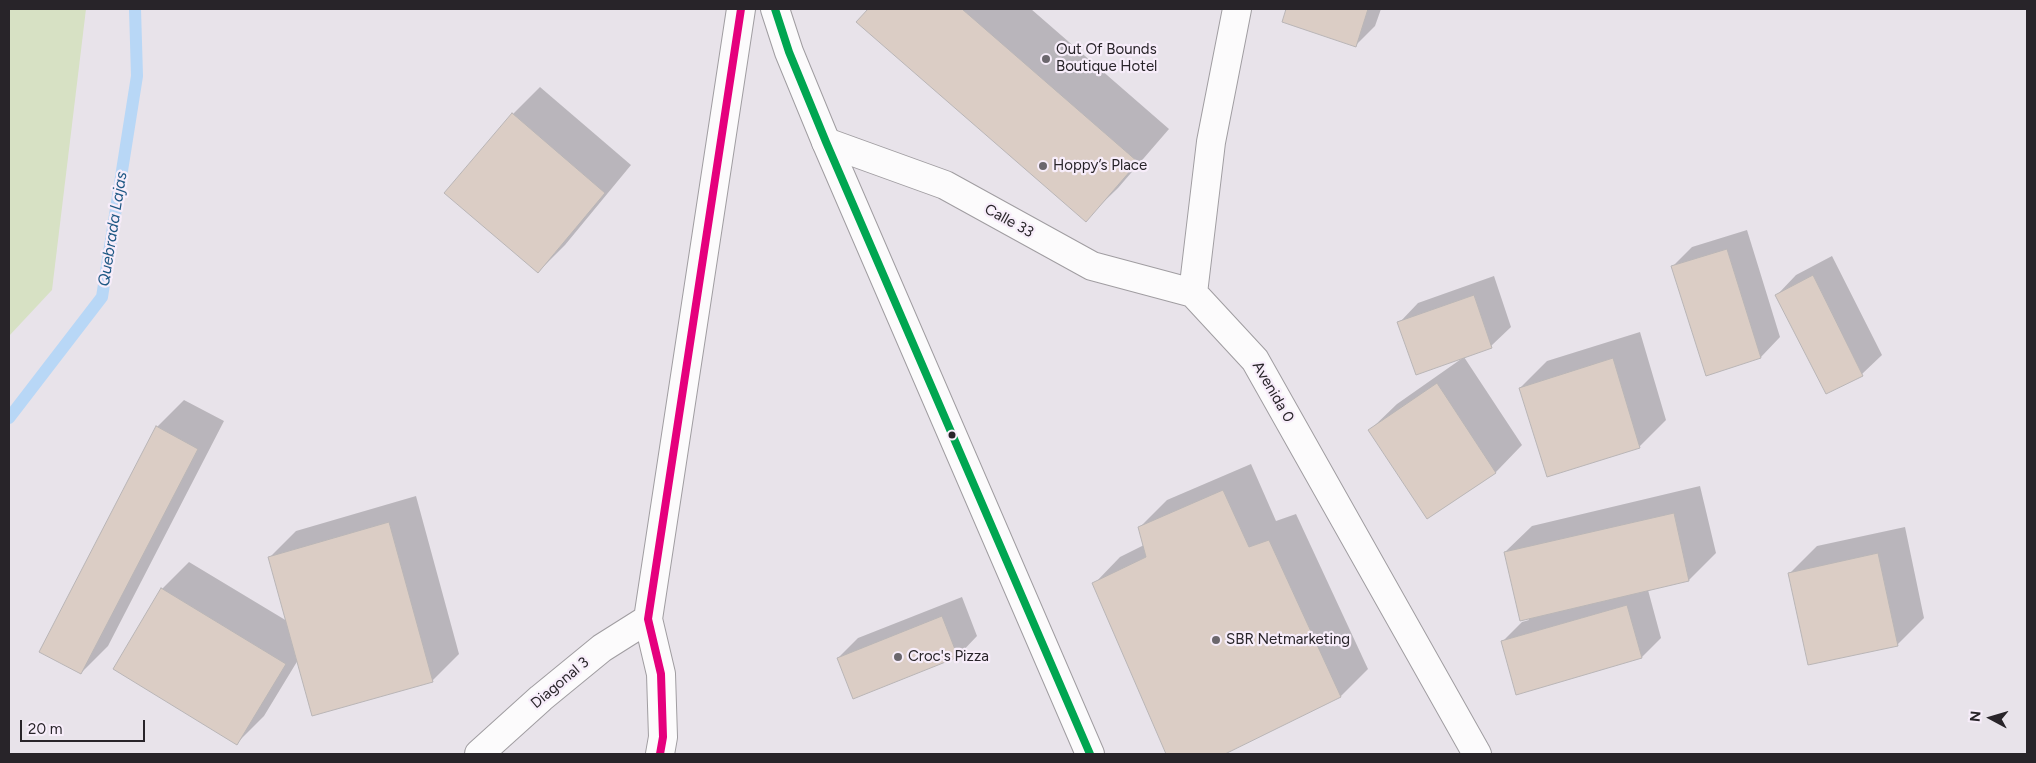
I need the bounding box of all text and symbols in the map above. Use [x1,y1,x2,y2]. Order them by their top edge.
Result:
place label: Out Of Bounds Boutique Hotel [1056,41,1157,76]
marker: Out Of Bounds Boutique Hotel [1040,53,1052,65]
place label: Hoppy’s Place [1053,157,1147,175]
marker: Hoppy’s Place [1037,160,1049,172]
water label: Quebrada Lajas [94,170,132,288]
street label: Calle 33 [981,200,1037,242]
street label: Avenida 0 [1248,358,1298,426]
unlabelled marker [947,430,957,440]
place label: SBR Netmarketing [1226,631,1350,649]
marker: SBR Netmarketing [1210,634,1222,646]
place label: Croc's Pizza [908,648,989,666]
marker: Croc's Pizza [892,651,904,663]
street label: Diagonal 3 [527,654,593,712]
north arrow [1966,693,2016,743]
scale bar [22,710,148,742]
text: N [1967,710,1985,723]
text: 20 m [28,720,62,738]

